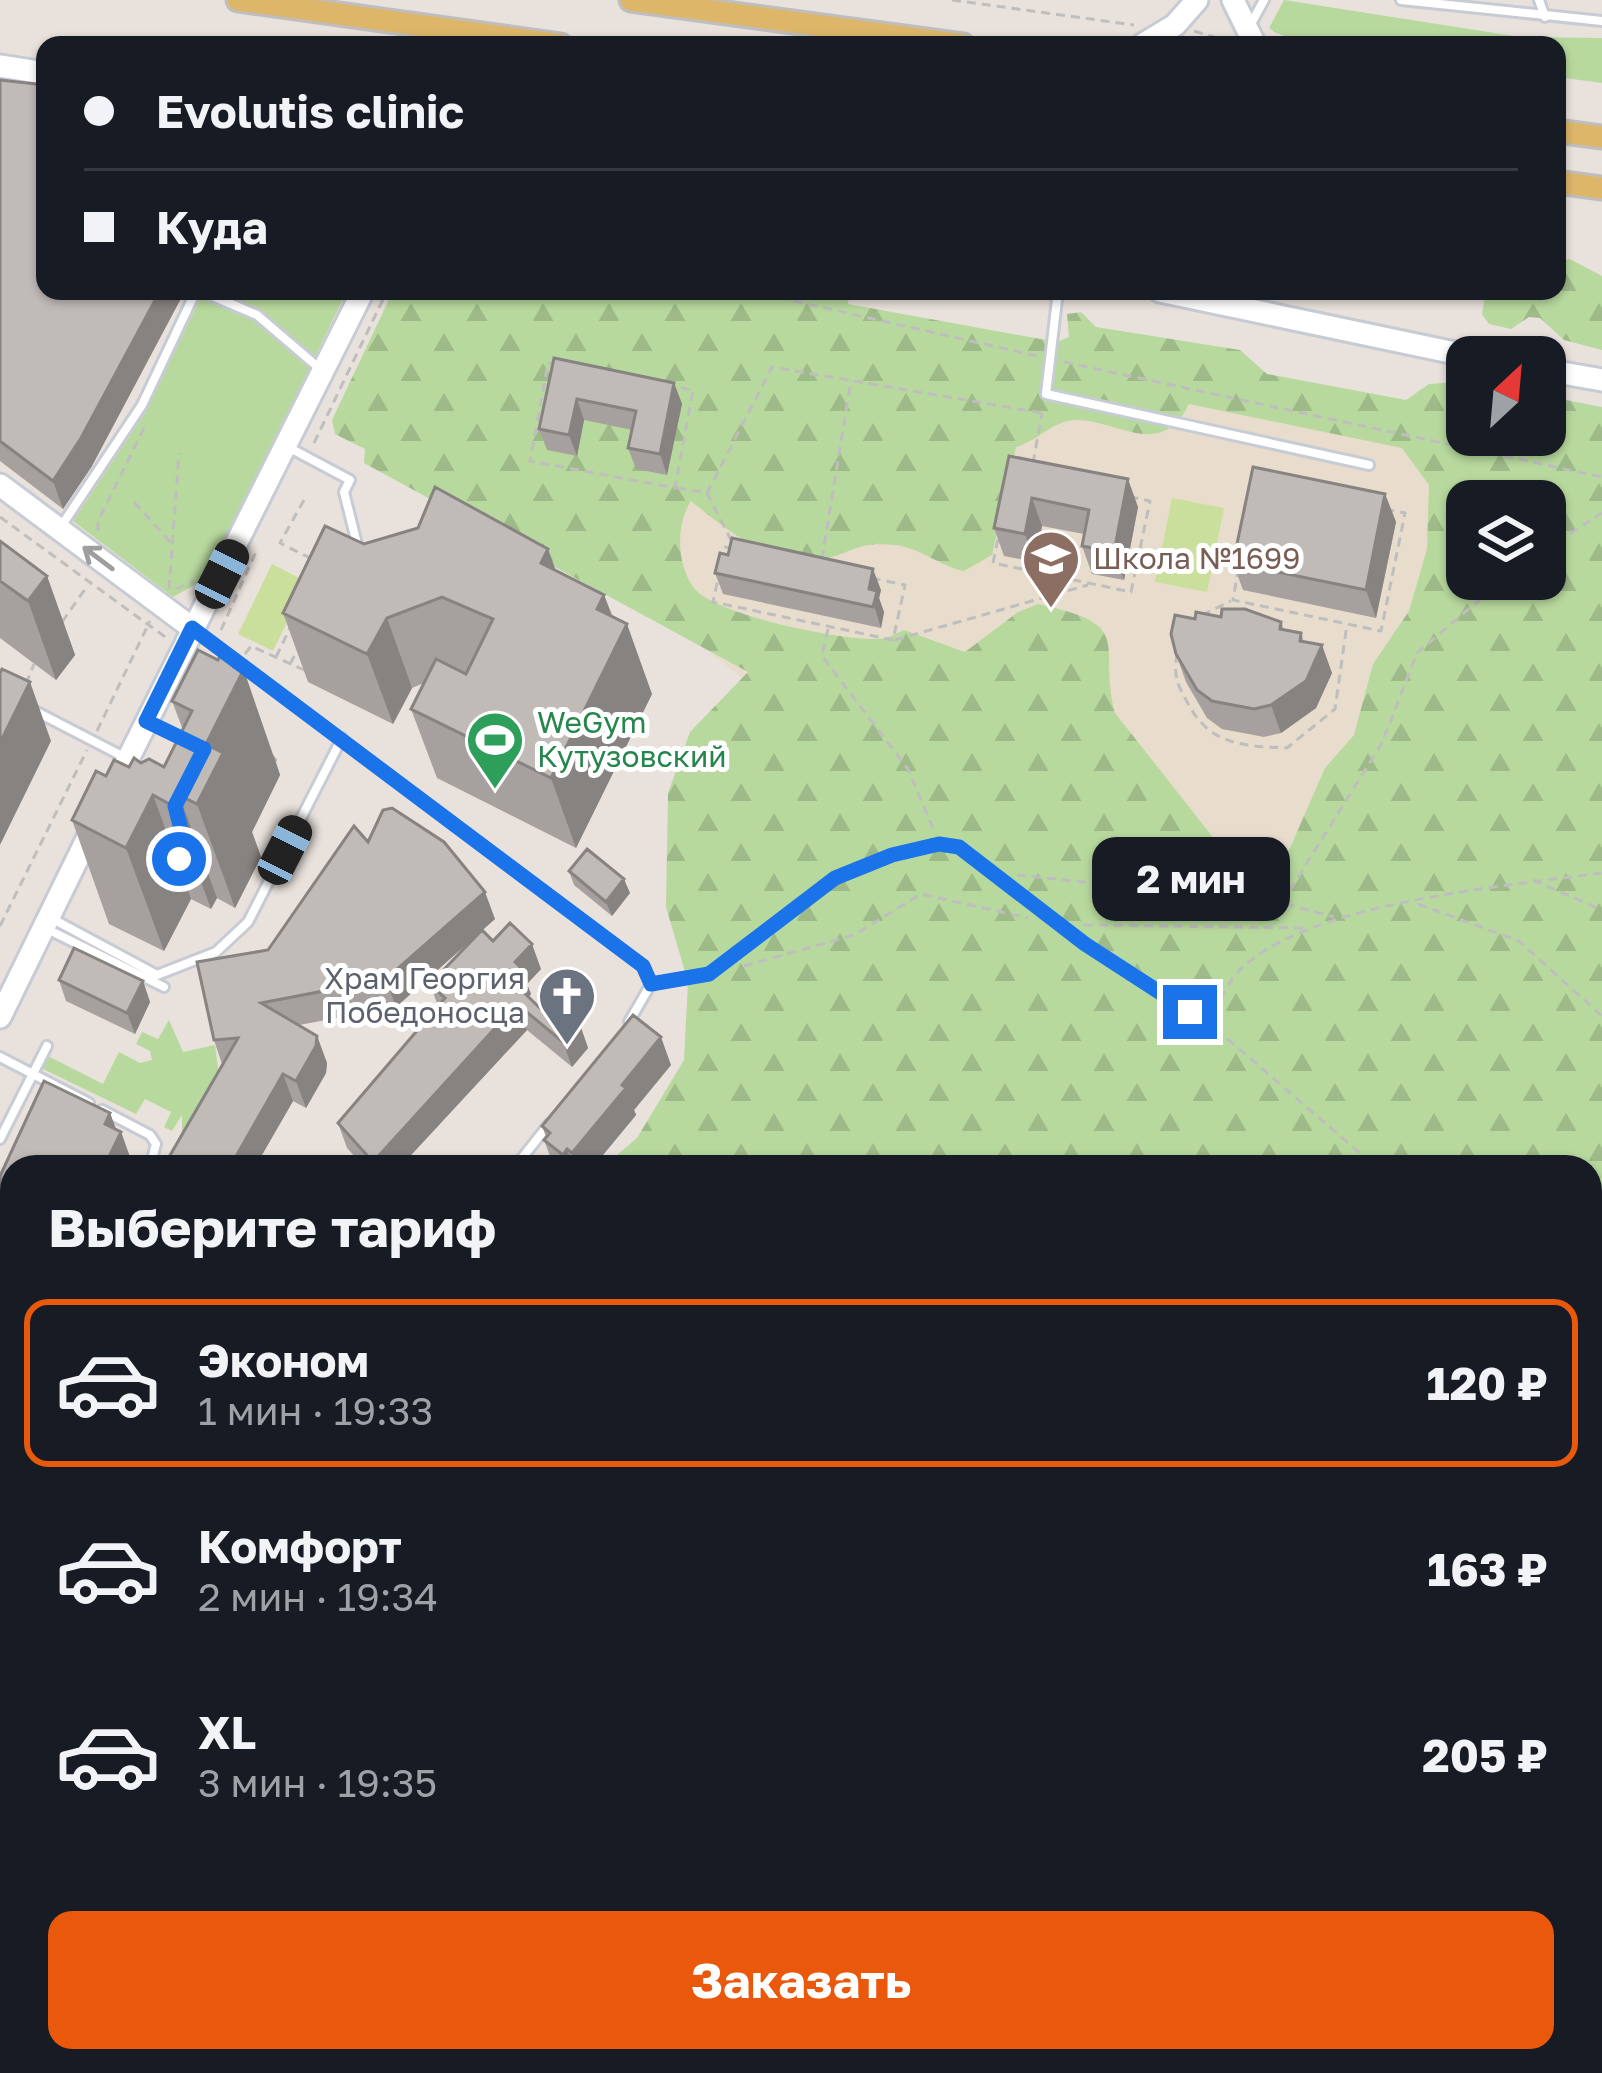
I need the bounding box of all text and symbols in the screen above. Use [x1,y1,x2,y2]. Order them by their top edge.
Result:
text: Evolutis clinic [156,84,464,138]
text: Куда [156,200,268,254]
north arrow [1446,336,1566,456]
map controls [1446,336,1566,600]
button: layers [1446,480,1566,600]
school or university icon: Школа №1699 [1020,528,1082,610]
car [190,534,254,614]
place label: Школа №1699 [1093,540,1300,576]
one-way arrow [83,546,115,572]
place label: WeGym Кутузовский [537,704,727,774]
sports icon: WeGym Кутузовский [464,709,526,791]
car [253,810,317,890]
route start [152,832,206,886]
callout: 2 мин [1091,838,1289,922]
text: 2 мин [1136,855,1246,902]
place label: Храм Георгия Победоносца [324,960,525,1030]
church icon: Храм Георгия Победоносца [536,965,598,1047]
route end [1163,985,1217,1039]
text: Выберите тариф [48,1194,496,1259]
icon: car [54,1329,162,1437]
text: Эконом [198,1333,369,1387]
text: 120 ₽ [1426,1356,1548,1410]
text: 1 мин · 19:33 [198,1387,433,1434]
icon: car [54,1515,162,1623]
text: Комфорт [198,1519,402,1573]
text: 163 ₽ [1427,1542,1548,1596]
text: 2 мин · 19:34 [198,1573,438,1620]
icon: car [54,1701,162,1809]
text: XL [198,1705,256,1759]
text: 205 ₽ [1422,1728,1548,1782]
text: 3 мин · 19:35 [198,1759,437,1806]
button: Заказать [48,1911,1554,2049]

